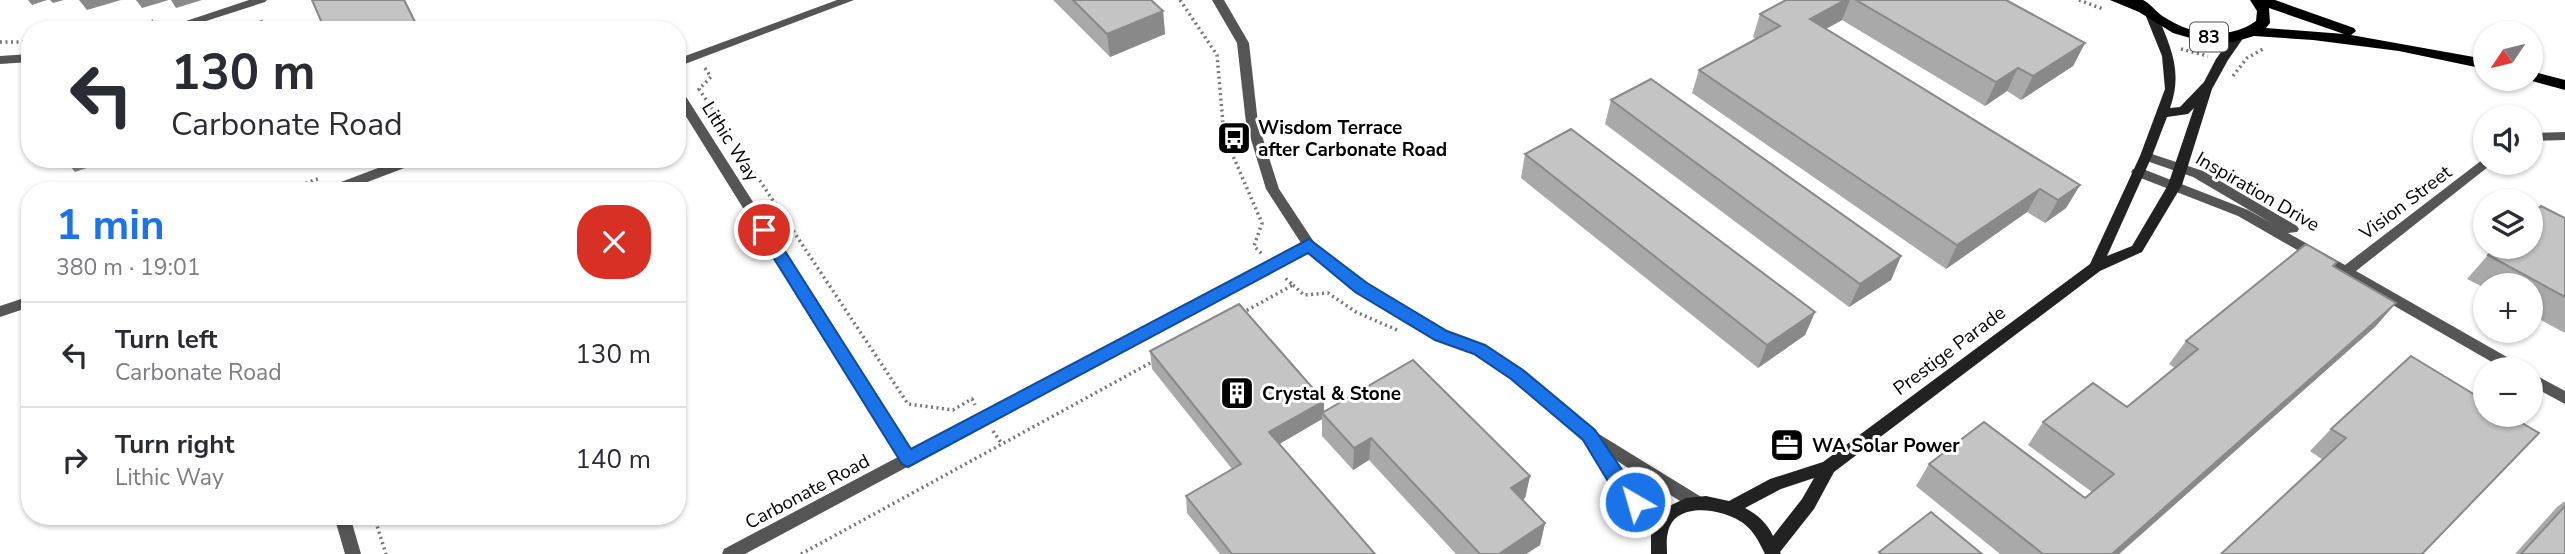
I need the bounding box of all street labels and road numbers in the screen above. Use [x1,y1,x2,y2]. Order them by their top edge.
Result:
road number: 83 [2190,22,2228,52]
street label: Lithic Way [695,97,765,187]
street label: Inspiration Drive [2191,146,2324,238]
street label: Vision Street [2353,159,2457,247]
street label: Prestige Parade [1888,300,2011,402]
street label: Carbonate Road [741,448,874,536]

